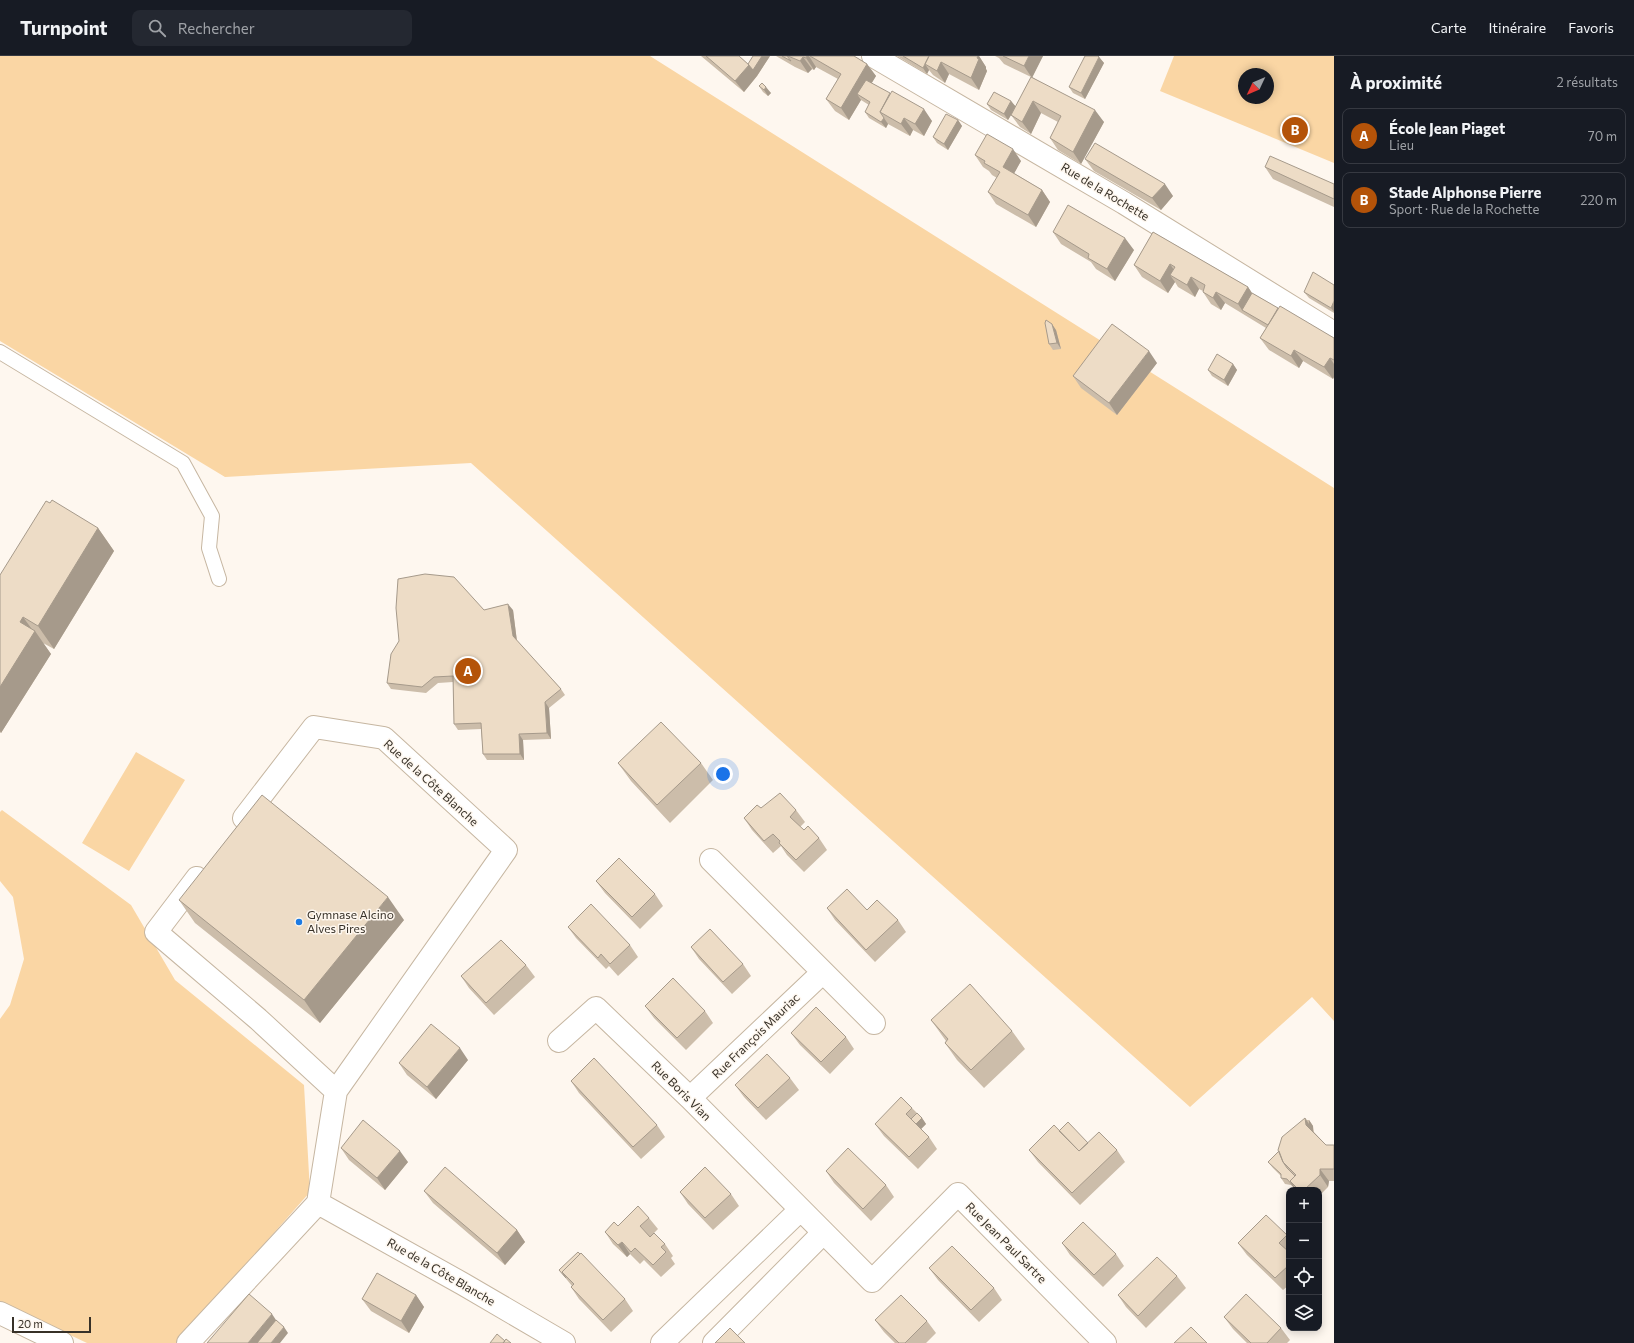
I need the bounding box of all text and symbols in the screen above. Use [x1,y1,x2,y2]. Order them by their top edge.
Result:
search box [132,10,412,46]
text: Turnpoint [20,16,108,39]
icon: search [146,17,168,39]
text: Rechercher [178,19,255,37]
text: Carte [1431,19,1466,36]
text: Itinéraire [1488,19,1546,36]
text: Favoris [1568,19,1614,36]
north arrow [1238,68,1274,104]
text: À proximité [1350,72,1442,93]
text: 2 résultats [1557,74,1618,90]
pin: B [1282,115,1308,145]
text: École Jean Piaget [1389,119,1505,137]
text: A [1359,128,1369,144]
text: 70 m [1588,128,1617,144]
text: Lieu [1389,137,1414,153]
street label: Rue de la Rochette [1059,159,1152,223]
text: Stade Alphonse Pierre [1389,183,1541,201]
text: B [1360,192,1368,208]
text: 220 m [1580,192,1617,208]
text: Sport · Rue de la Rochette [1389,201,1539,217]
pin: A [455,656,481,686]
street label: Rue de la Côte Blanche [382,736,482,828]
your location [713,764,733,784]
place label: Gymnase Alcino Alves Pires [307,907,394,935]
marker: Gymnase Alcino Alves Pires [294,917,304,927]
street label: Rue François Mauriac [709,990,802,1081]
street label: Rue Boris Vian [649,1058,714,1123]
map controls [1286,1187,1322,1331]
button: + [1286,1187,1322,1223]
street label: Rue Jean Paul Sartre [963,1199,1050,1286]
button: − [1286,1223,1322,1259]
street label: Rue de la Côte Blanche [385,1234,498,1308]
button: locate [1286,1259,1322,1295]
button: layers [1286,1295,1322,1331]
scale bar [12,1315,91,1334]
text: 20 m [18,1317,43,1330]

